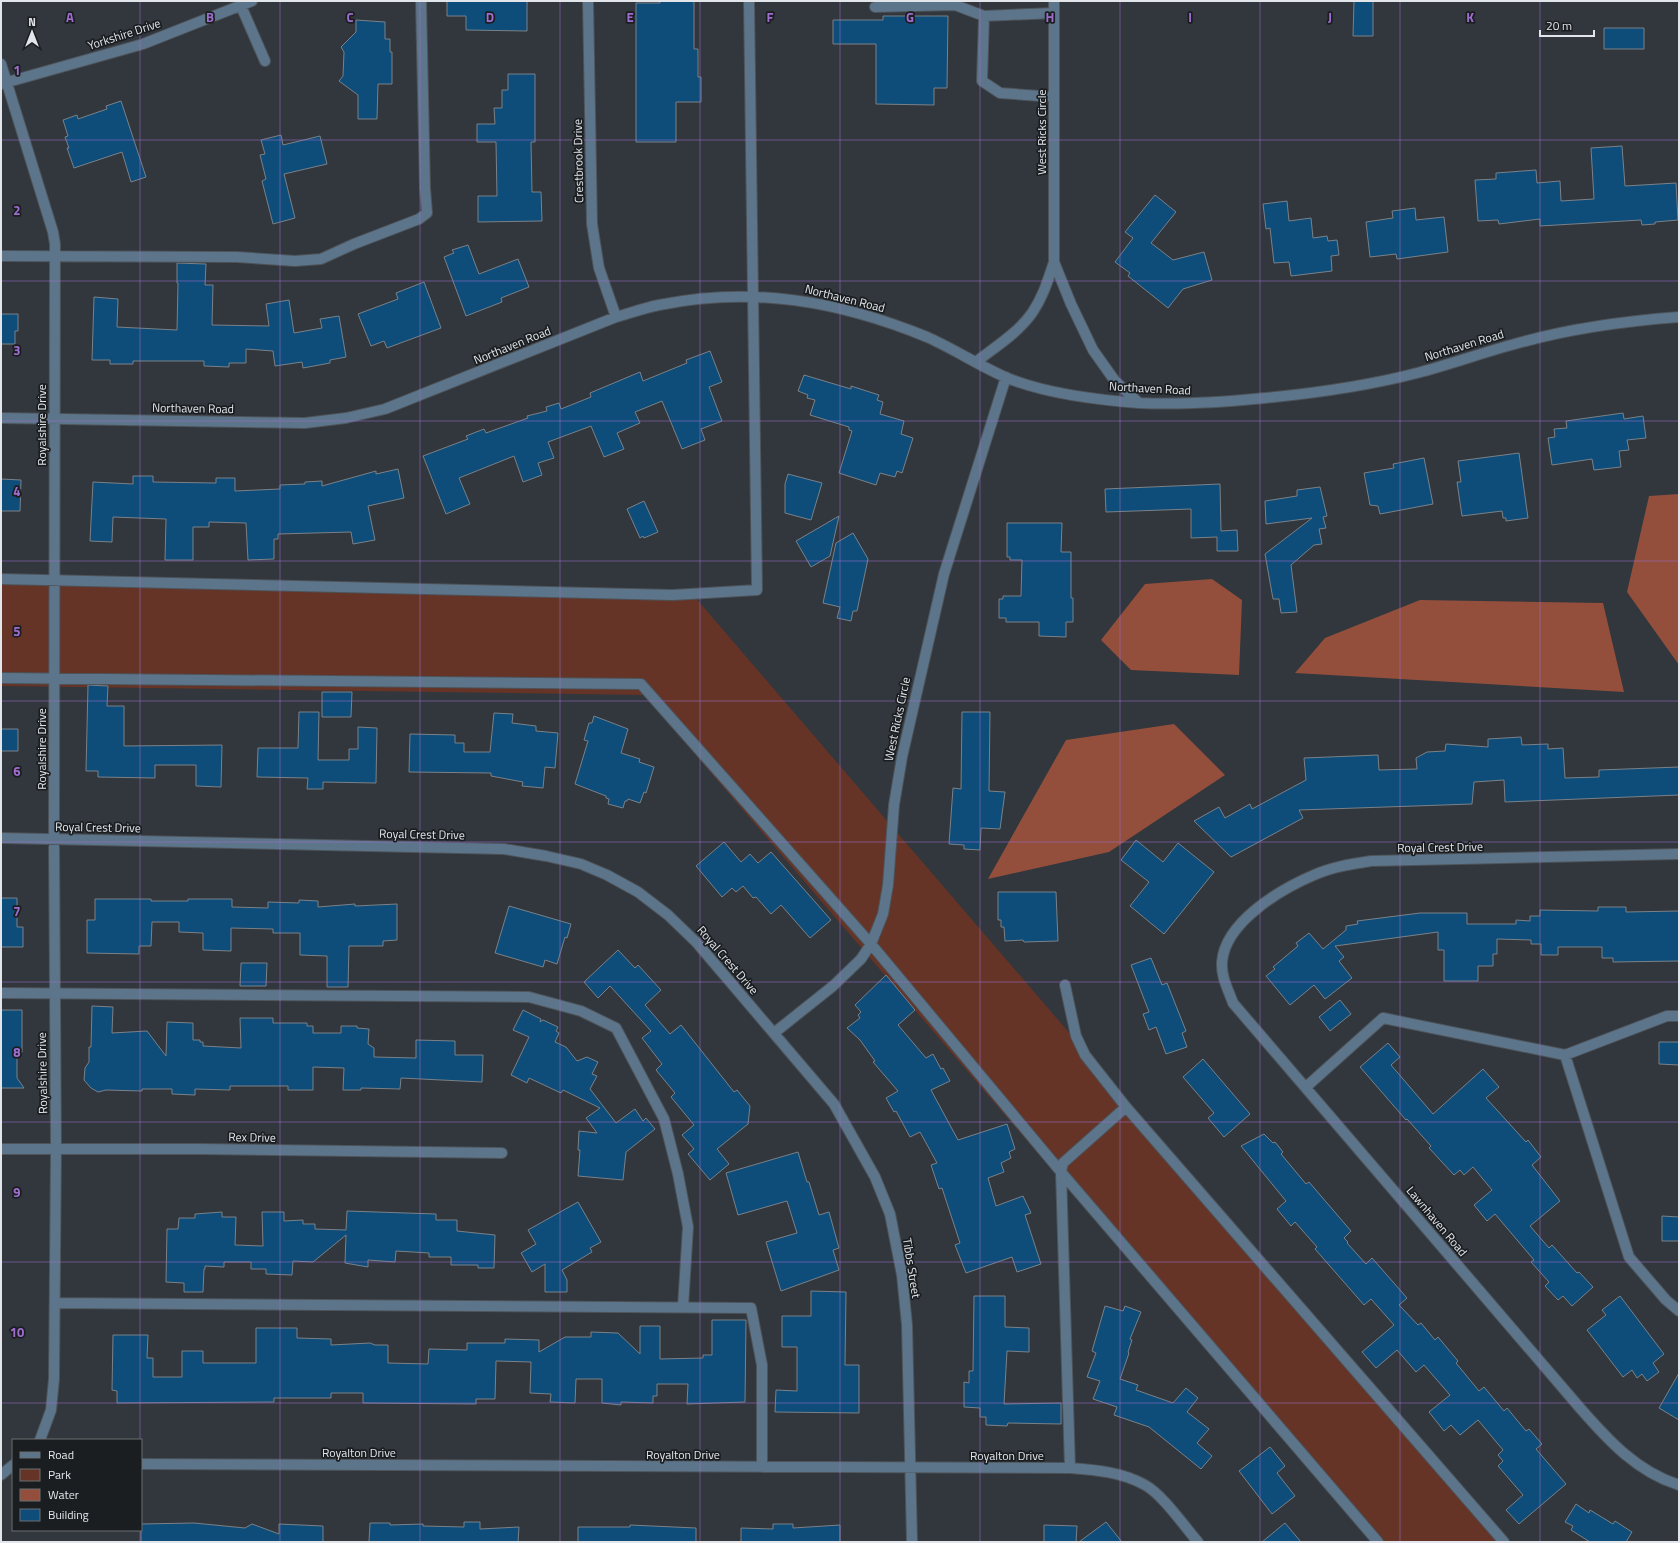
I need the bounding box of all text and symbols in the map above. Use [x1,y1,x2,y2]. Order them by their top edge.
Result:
text: A [66,7,74,27]
text: B [206,7,214,27]
text: C [346,7,354,27]
text: D [486,7,494,27]
text: E [626,7,634,27]
text: F [767,7,774,27]
text: G [906,7,914,27]
text: H [1046,7,1054,27]
text: I [1188,7,1192,27]
text: J [1328,7,1332,27]
text: K [1466,7,1474,27]
north arrow [12,12,52,52]
scale bar [1540,12,1594,38]
street label: Yorkshire Drive [85,13,163,55]
text: N [28,14,36,30]
text: 20 m [1546,16,1572,35]
text: 1 [13,60,21,80]
street label: West Ricks Circle [1032,89,1051,175]
street label: Crestbrook Drive [568,119,588,203]
text: 2 [13,200,21,220]
street label: Northaven Road [803,279,887,317]
street label: Northaven Road [470,321,554,369]
street label: Northaven Road [1422,324,1506,366]
text: 3 [13,340,21,360]
street label: Northaven Road [1109,376,1191,400]
street label: Royalshire Drive [32,384,51,466]
street label: Northaven Road [152,398,234,418]
text: 4 [13,481,21,501]
text: 5 [13,621,21,641]
street label: West Ricks Circle [879,675,915,763]
street label: Royalshire Drive [32,708,51,790]
text: 6 [13,761,21,781]
street label: Royal Crest Drive [55,817,141,837]
street label: Royal Crest Drive [379,824,465,844]
street label: Royal Crest Drive [1397,837,1483,857]
text: 7 [13,901,21,921]
street label: Royal Crest Drive [693,921,763,999]
street label: Royalshire Drive [32,1032,52,1114]
text: 8 [13,1042,21,1062]
street label: Rex Drive [228,1127,276,1147]
text: 9 [13,1182,21,1202]
street label: Lawnhaven Road [1402,1182,1472,1260]
street label: Tibbs Street [898,1237,926,1300]
text: 10 [10,1322,24,1342]
legend [12,1439,142,1531]
street label: Royalton Drive [322,1443,396,1462]
text: Road [48,1445,74,1464]
street label: Royalton Drive [646,1445,720,1464]
street label: Royalton Drive [970,1446,1044,1465]
text: Park [48,1465,71,1484]
text: Water [48,1485,79,1504]
text: Building [48,1505,89,1524]

